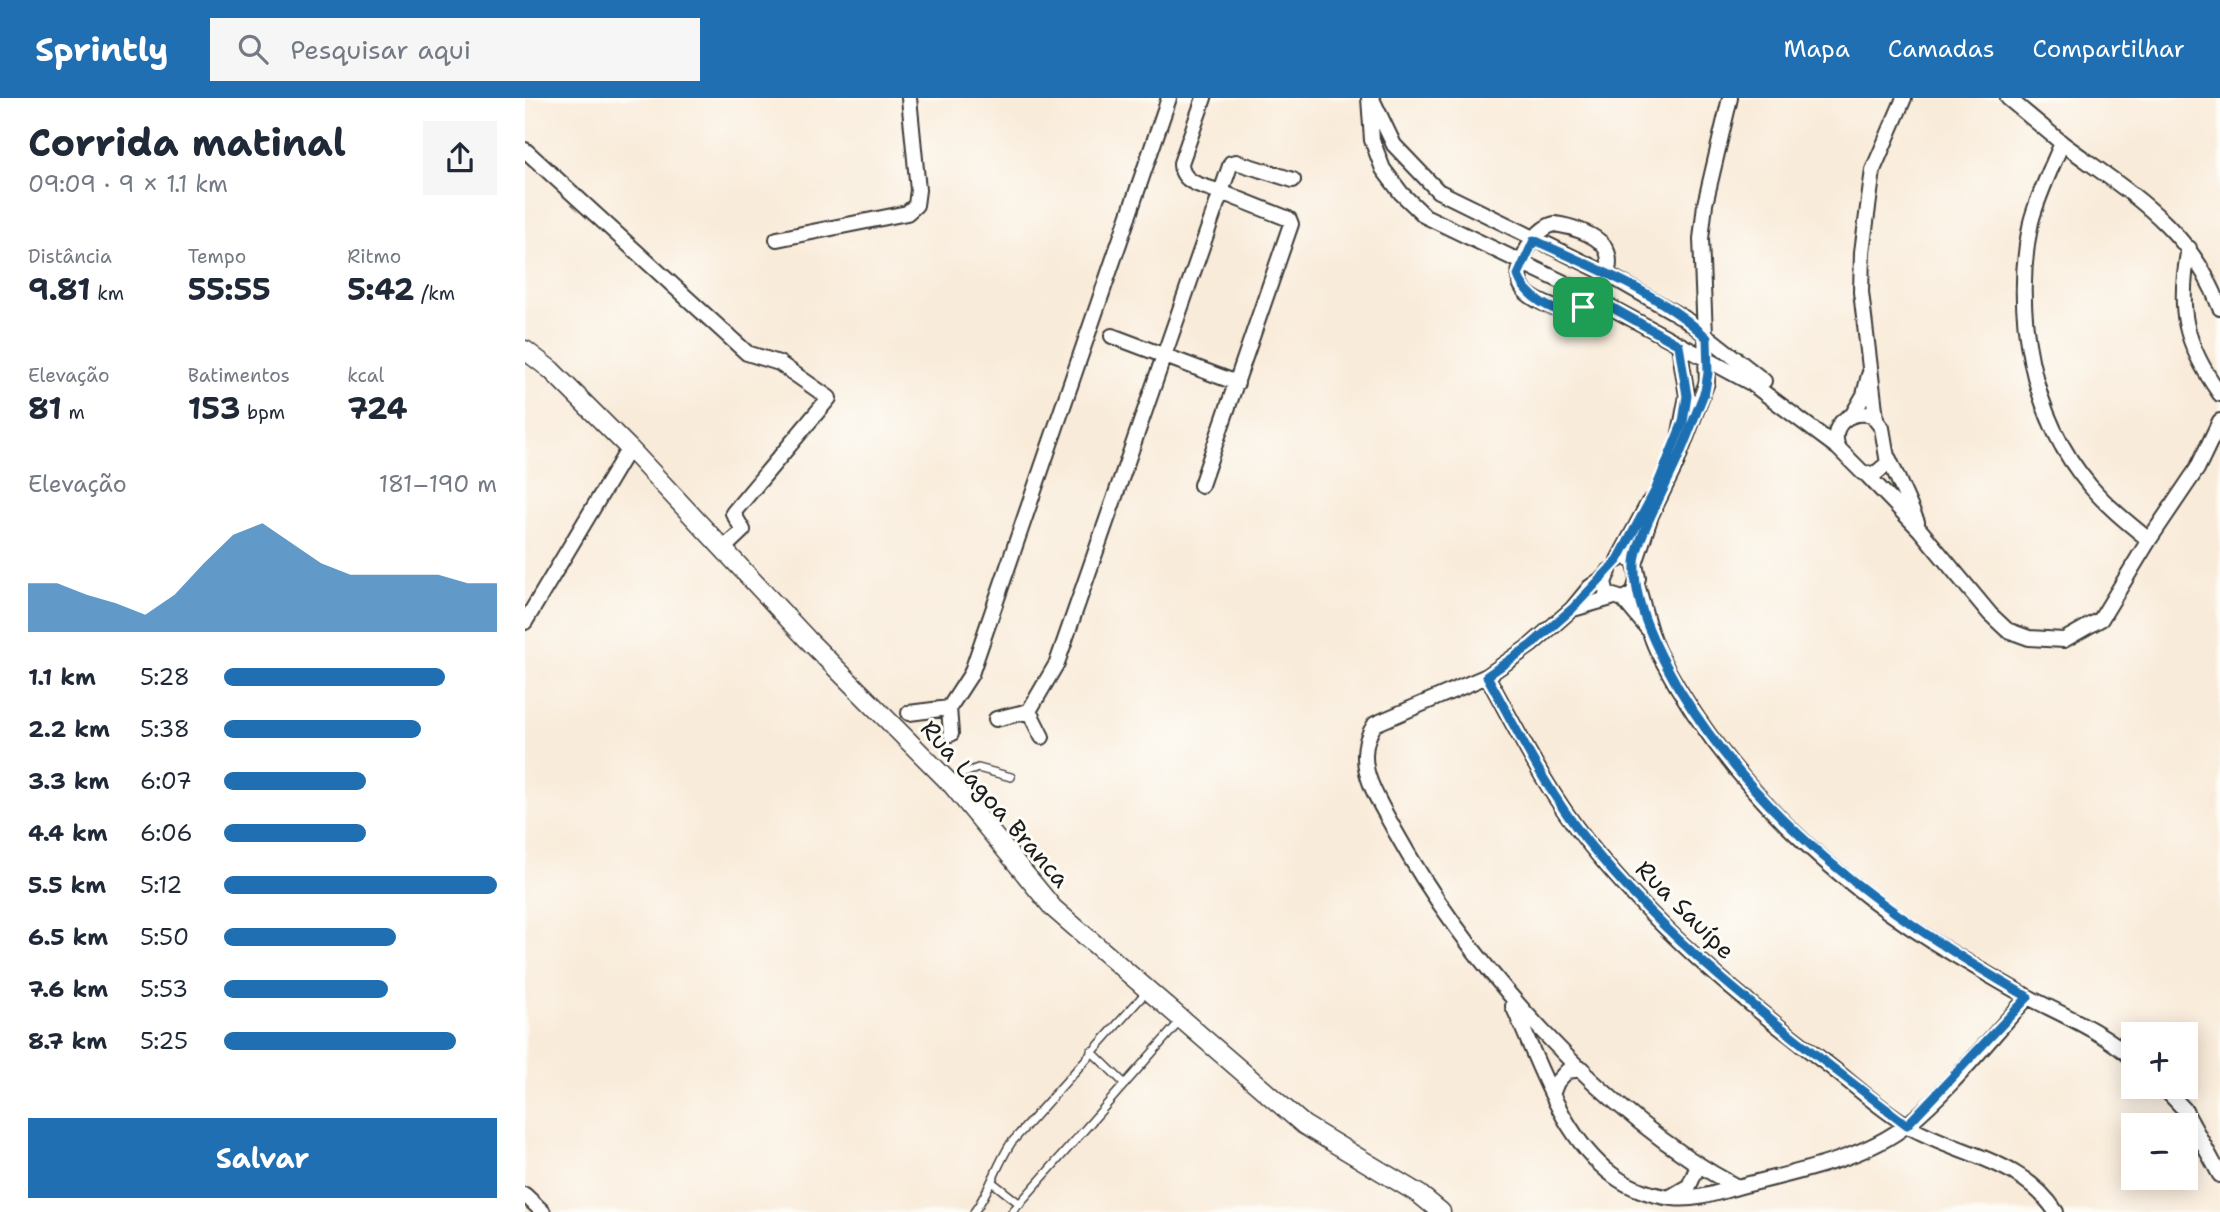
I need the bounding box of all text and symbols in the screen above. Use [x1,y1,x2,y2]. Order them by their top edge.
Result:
search box [210,18,700,81]
text: Sprintly [35,27,168,72]
icon: search [234,30,272,68]
text: Pesquisar aqui [290,32,471,67]
text: Mapa [1783,33,1850,65]
text: Camadas [1888,33,1995,65]
text: Compartilhar [2033,33,2185,65]
text: Corrida matinal [28,117,346,168]
button: share [423,121,497,195]
text: 09:09 · 9 × 1.1 km [28,169,228,199]
text: Distância [28,244,112,269]
text: Tempo [188,244,246,269]
text: Ritmo [347,244,401,269]
text: 9.81 [28,269,91,310]
text: 55:55 [188,269,271,310]
text: 5:42 [347,269,415,310]
pin [1553,277,1613,337]
text: km [91,281,124,306]
text: /km [415,281,455,306]
icon: arrive [1564,288,1602,326]
text: Elevação [28,363,109,388]
text: Batimentos [188,363,290,388]
text: kcal [347,363,384,388]
text: 81 [28,388,62,429]
text: 153 [188,388,241,429]
text: 724 [347,388,408,429]
text: m [62,400,85,425]
text: bpm [241,400,285,425]
text: Elevação [28,469,127,499]
text: 181–190 m [379,469,497,499]
text: 1.1 km [28,662,96,692]
text: 5:28 [140,662,190,692]
street label: Rua Lagoa Branca [913,713,1077,895]
text: 2.2 km [28,714,110,744]
text: 5:38 [140,714,190,744]
text: 3.3 km [28,766,109,796]
text: 6:07 [140,766,192,796]
text: 4.4 km [28,818,108,848]
text: 6:06 [140,818,193,848]
street label: Rua Sauípe [1628,853,1742,967]
text: 5.5 km [28,870,106,900]
text: 5:12 [140,870,182,900]
text: 6.5 km [28,922,108,952]
text: 5:50 [140,922,189,952]
text: 7.6 km [28,974,108,1004]
text: 5:53 [140,974,188,1004]
map controls [2121,1022,2198,1190]
button: + [2121,1022,2198,1099]
text: 8.7 km [28,1026,107,1056]
text: 5:25 [140,1026,188,1056]
button: − [2121,1113,2198,1190]
button: Salvar [28,1118,497,1198]

